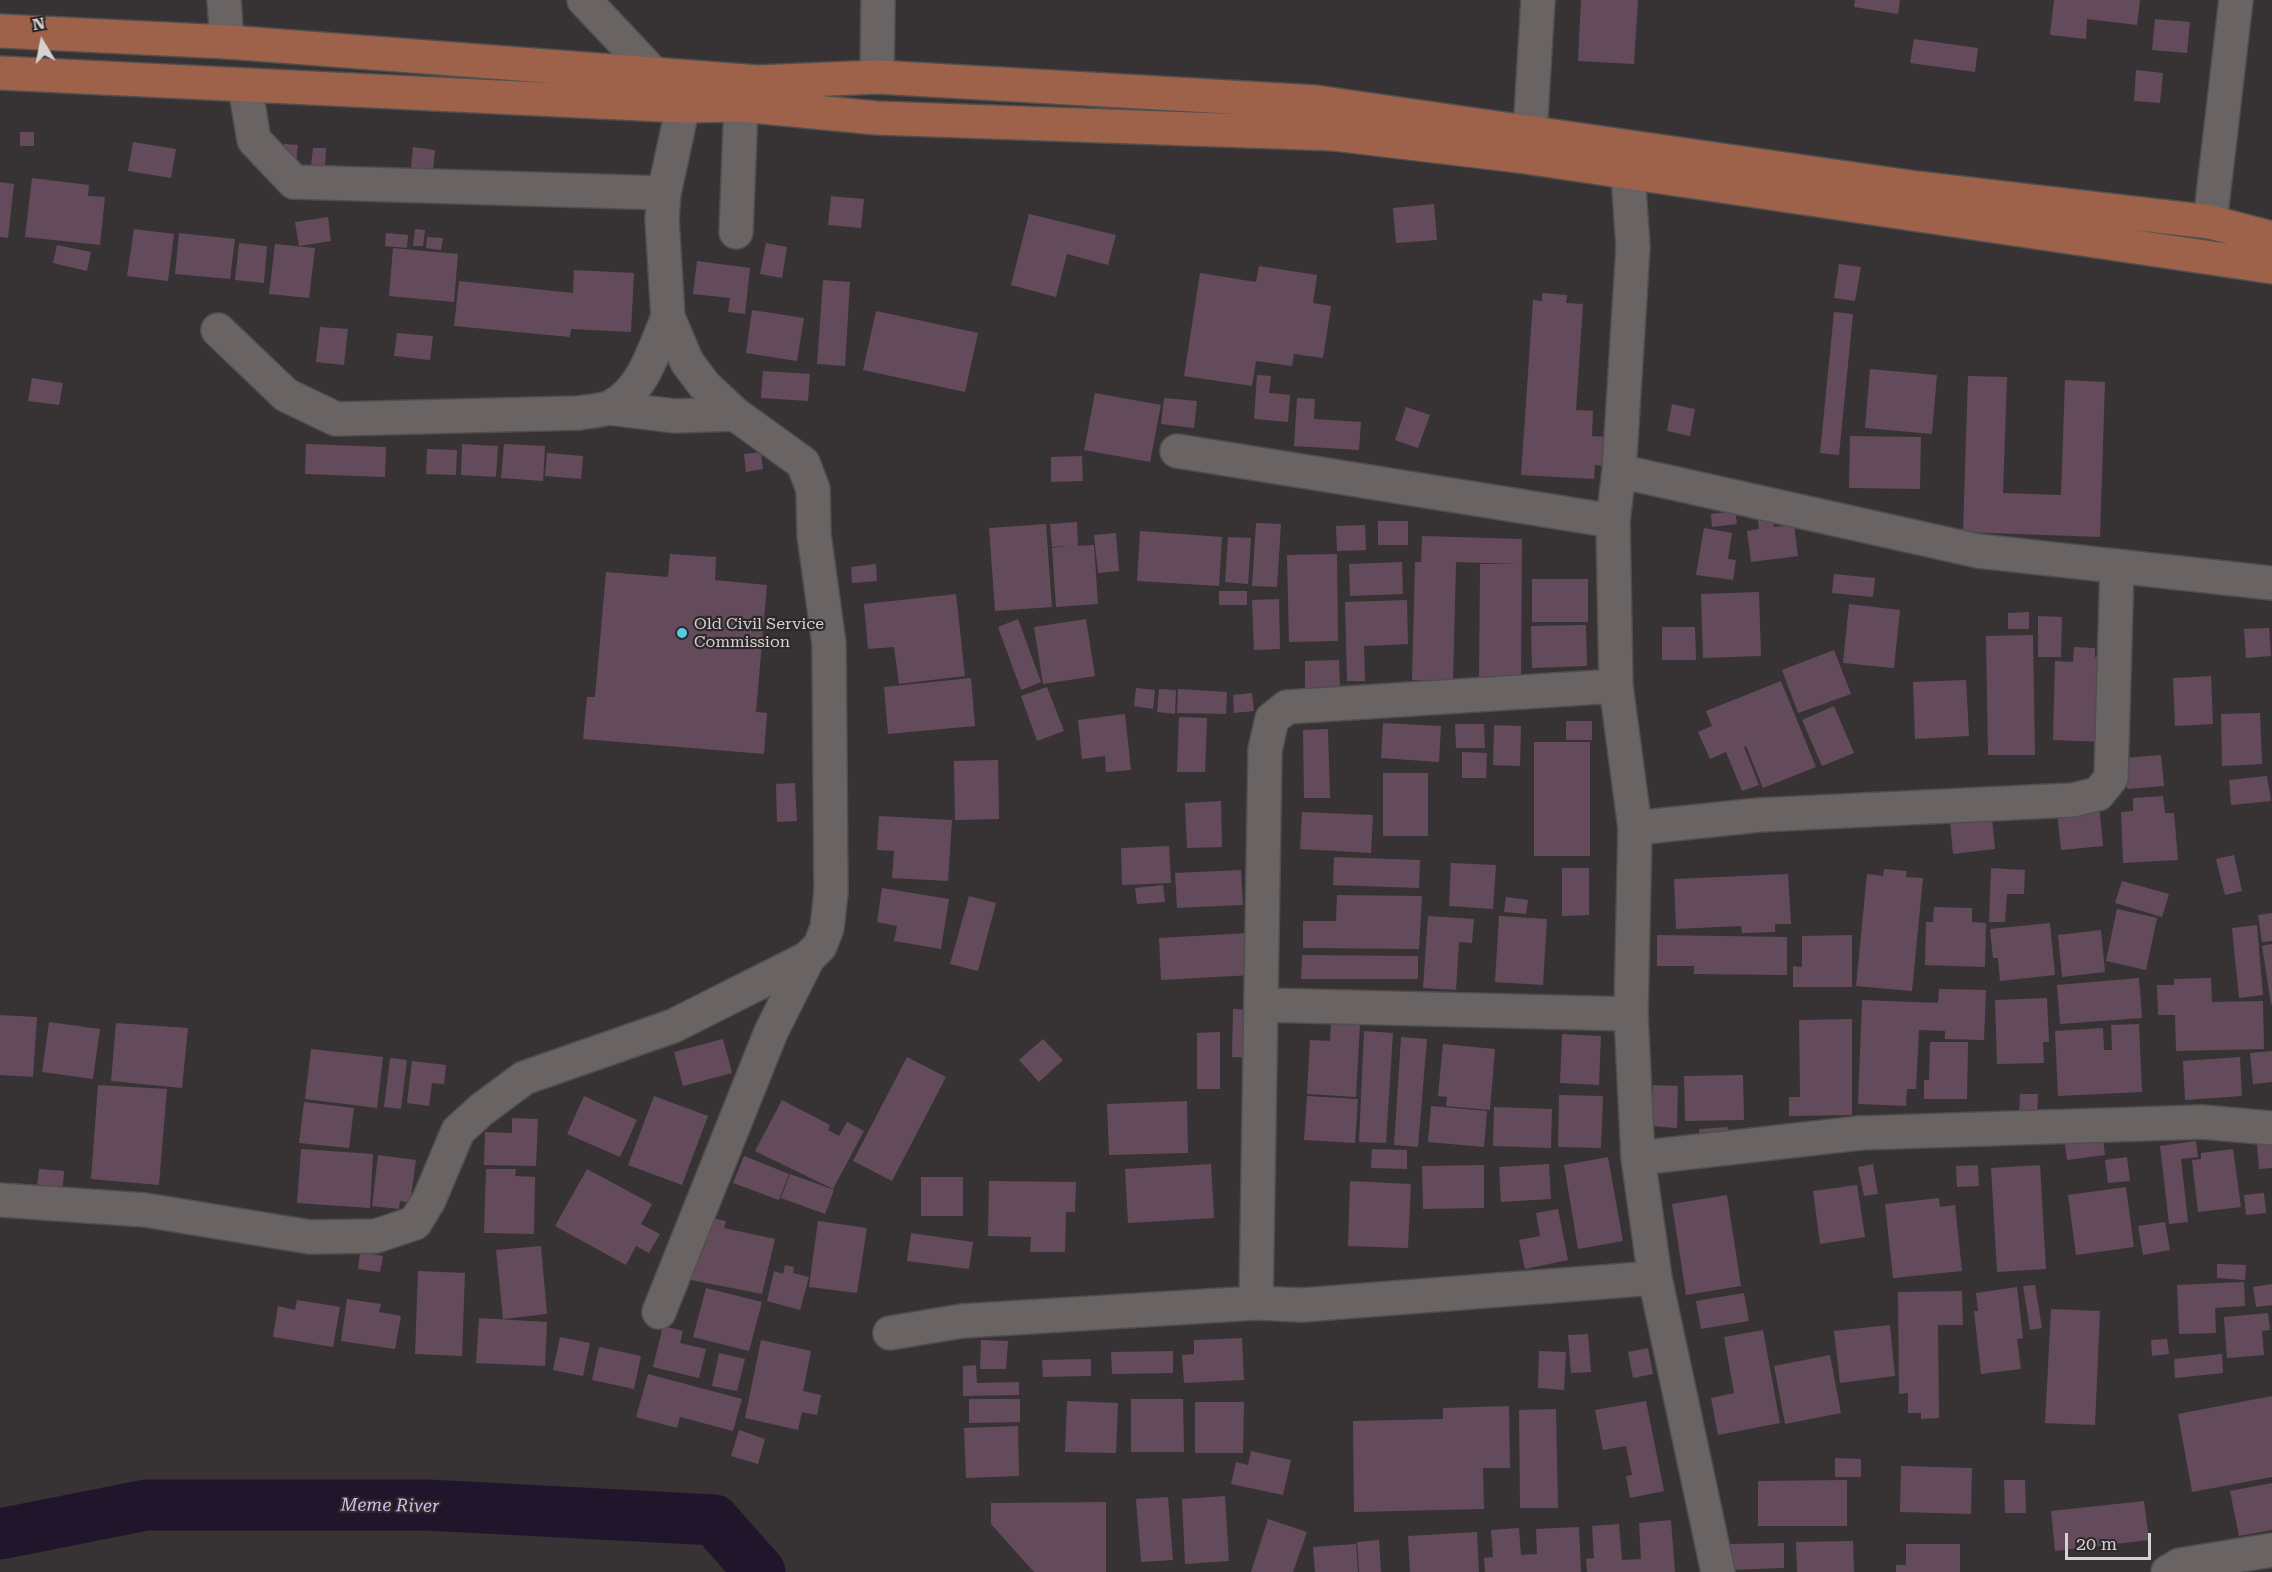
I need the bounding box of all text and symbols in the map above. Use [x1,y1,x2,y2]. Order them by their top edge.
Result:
north arrow [12,12,72,72]
text: N [31,13,46,34]
place label: Old Civil Service Commission [694,614,824,652]
marker: Old Civil Service Commission [675,626,689,640]
water label: Meme River [340,1494,440,1518]
scale bar [2068,1521,2154,1559]
text: 20 m [2076,1533,2117,1554]

